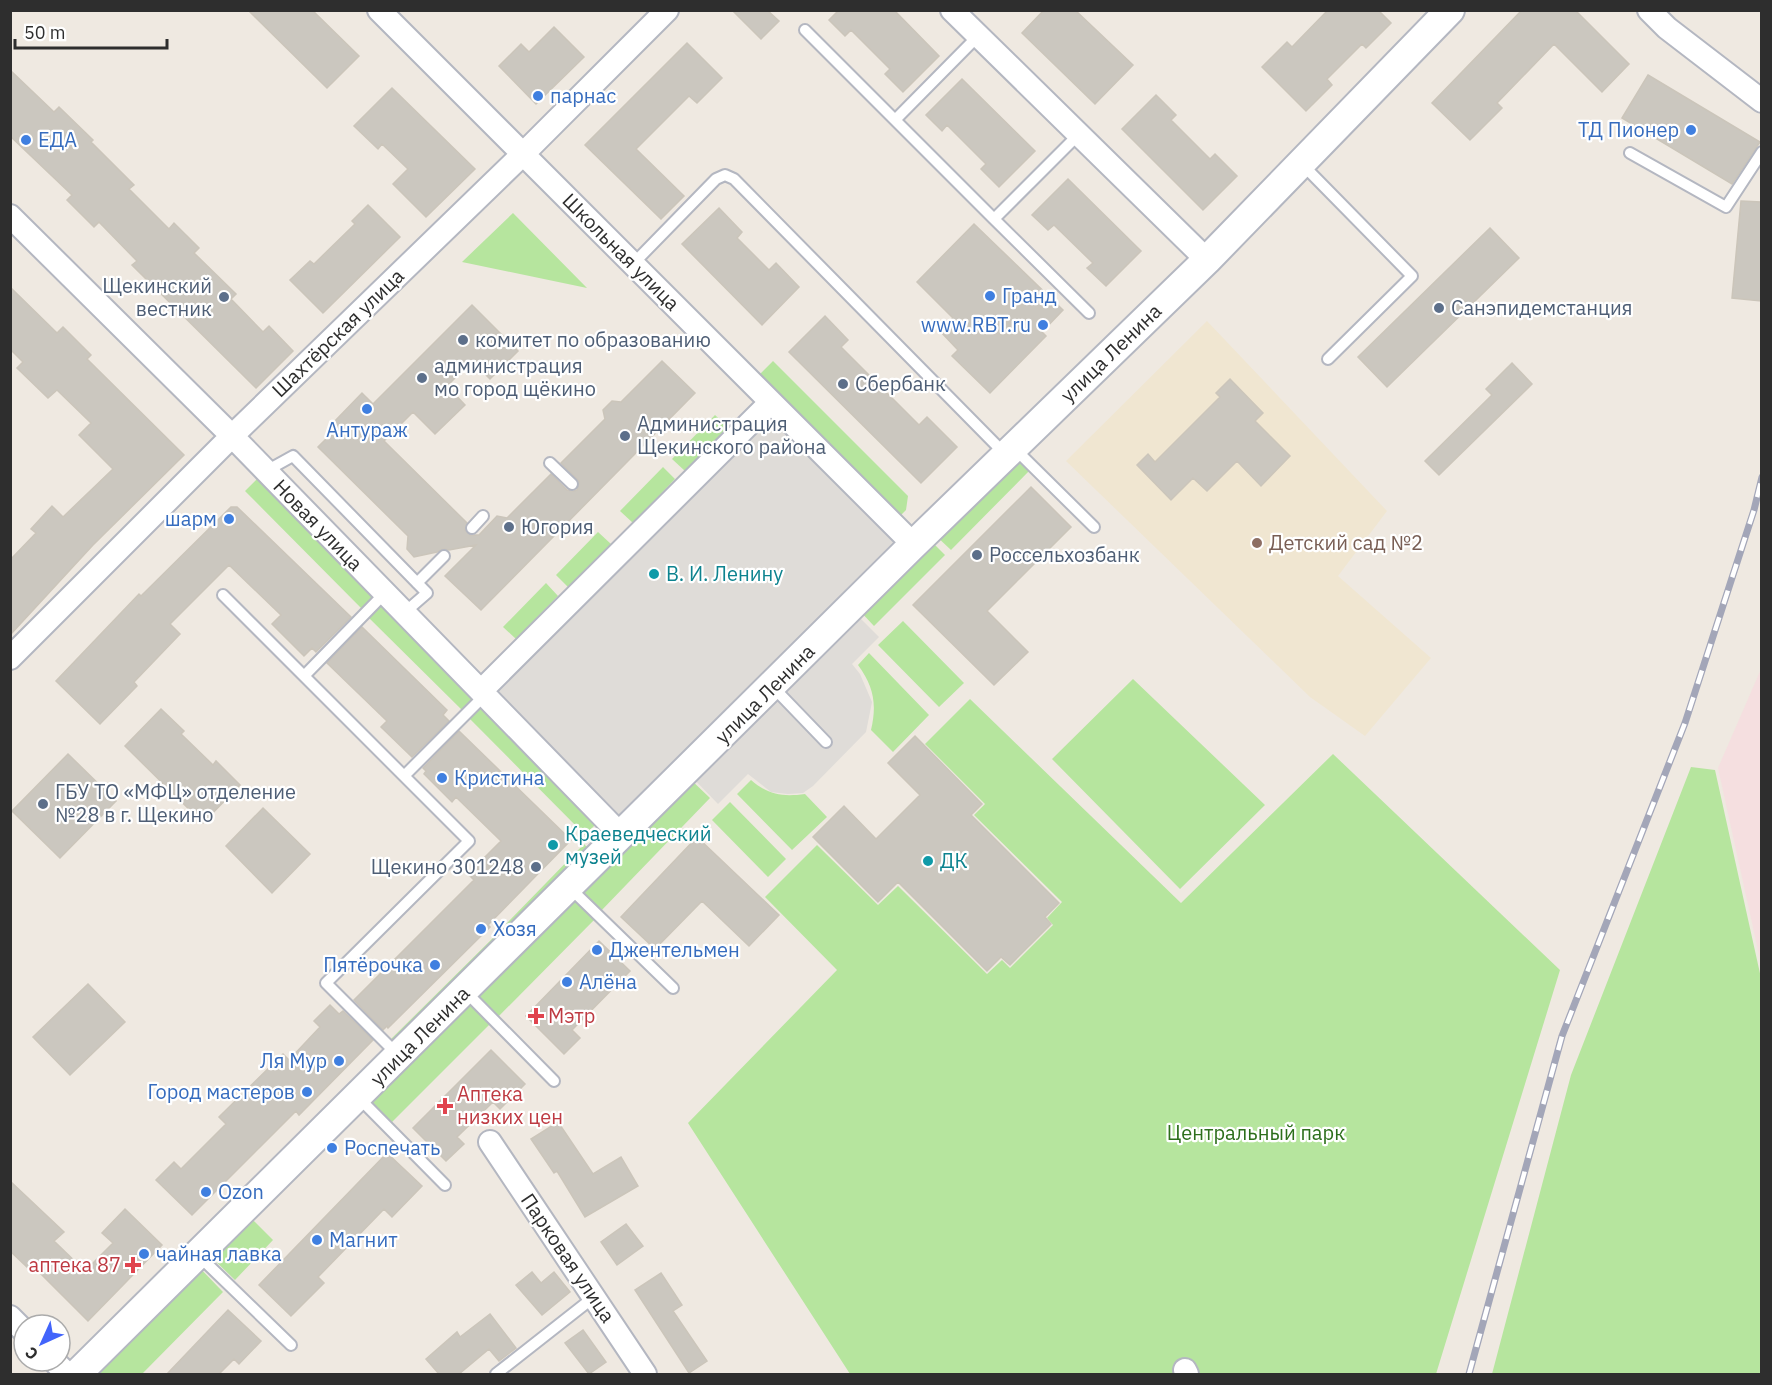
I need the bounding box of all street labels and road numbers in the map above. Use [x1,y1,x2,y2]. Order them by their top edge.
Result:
street label: Школьная улица [557,187,686,317]
street label: Шахтёрская улица [266,262,410,403]
street label: улица Ленина [1054,297,1167,408]
street label: Новая улица [268,473,369,577]
street label: улица Ленина [709,638,821,749]
street label: улица Ленина [364,980,476,1091]
street label: Парковая улица [515,1188,622,1328]

